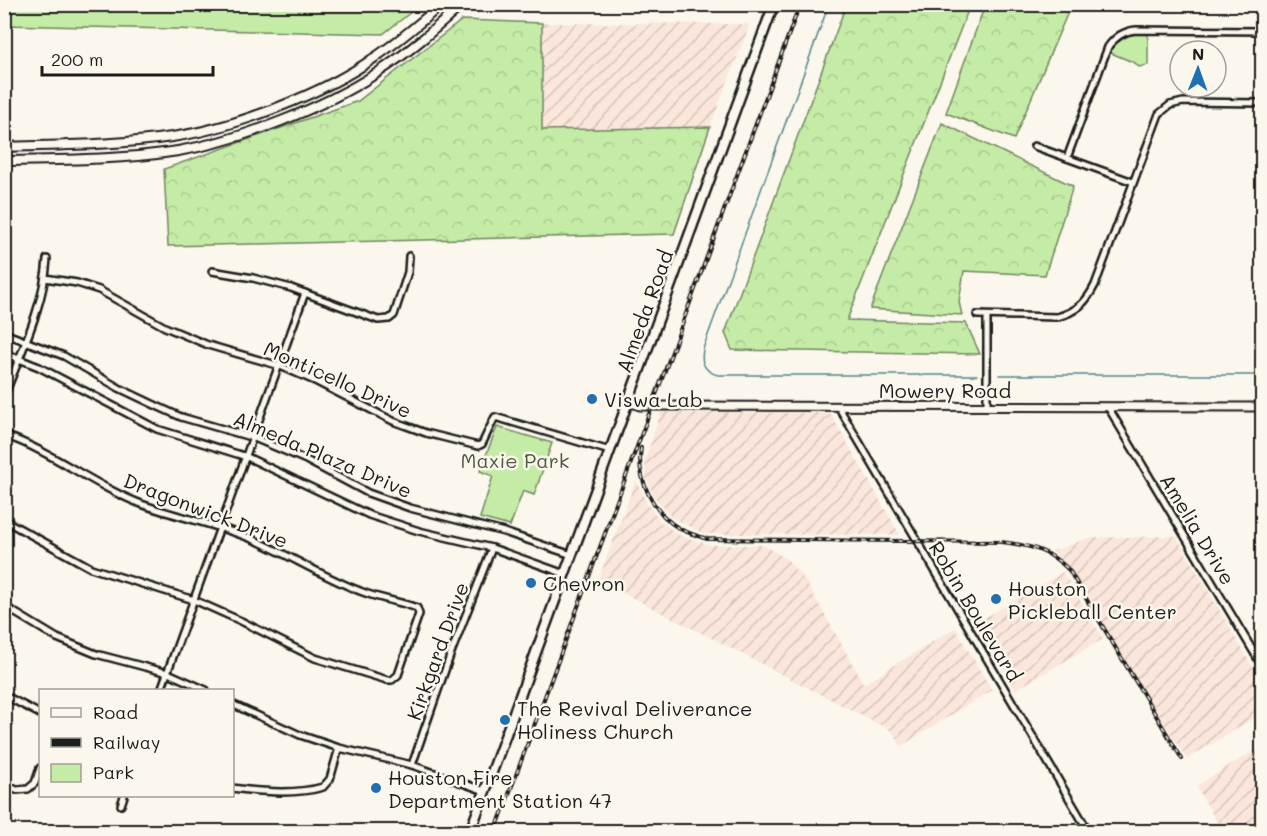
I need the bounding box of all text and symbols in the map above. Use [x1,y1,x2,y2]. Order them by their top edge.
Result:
scale bar [42,39,213,77]
north arrow [1168,39,1228,99]
text: N [1192,43,1205,64]
text: 200 m [51,47,103,71]
street label: Almeda Road [610,246,678,376]
street label: Monticello Drive [260,335,416,423]
street label: Mowery Road [879,377,1011,403]
place label: Viswa Lab [604,386,703,412]
marker: Viswa Lab [585,392,599,406]
street label: Almeda Plaza Drive [230,405,416,503]
park label: Maxie Park [461,447,569,473]
street label: Dragonwick Drive [120,467,292,553]
street label: Amelia Drive [1155,469,1241,589]
street label: Robin Boulevard [924,536,1028,686]
place label: Chevron [543,570,625,596]
place label: Houston Pickleball Center [1008,575,1177,624]
marker: Chevron [524,576,538,590]
street label: Kirkgard Drive [400,578,474,724]
marker: Houston Pickleball Center [989,592,1003,606]
legend [39,689,234,797]
place label: The Revival Deliverance Holiness Church [517,695,753,744]
text: Road [93,700,138,724]
marker: The Revival Deliverance Holiness Church [498,713,512,727]
text: Railway [93,730,160,754]
text: Park [93,760,134,784]
place label: Houston Fire Department Station 47 [388,764,612,813]
marker: Houston Fire Department Station 47 [369,781,383,795]

